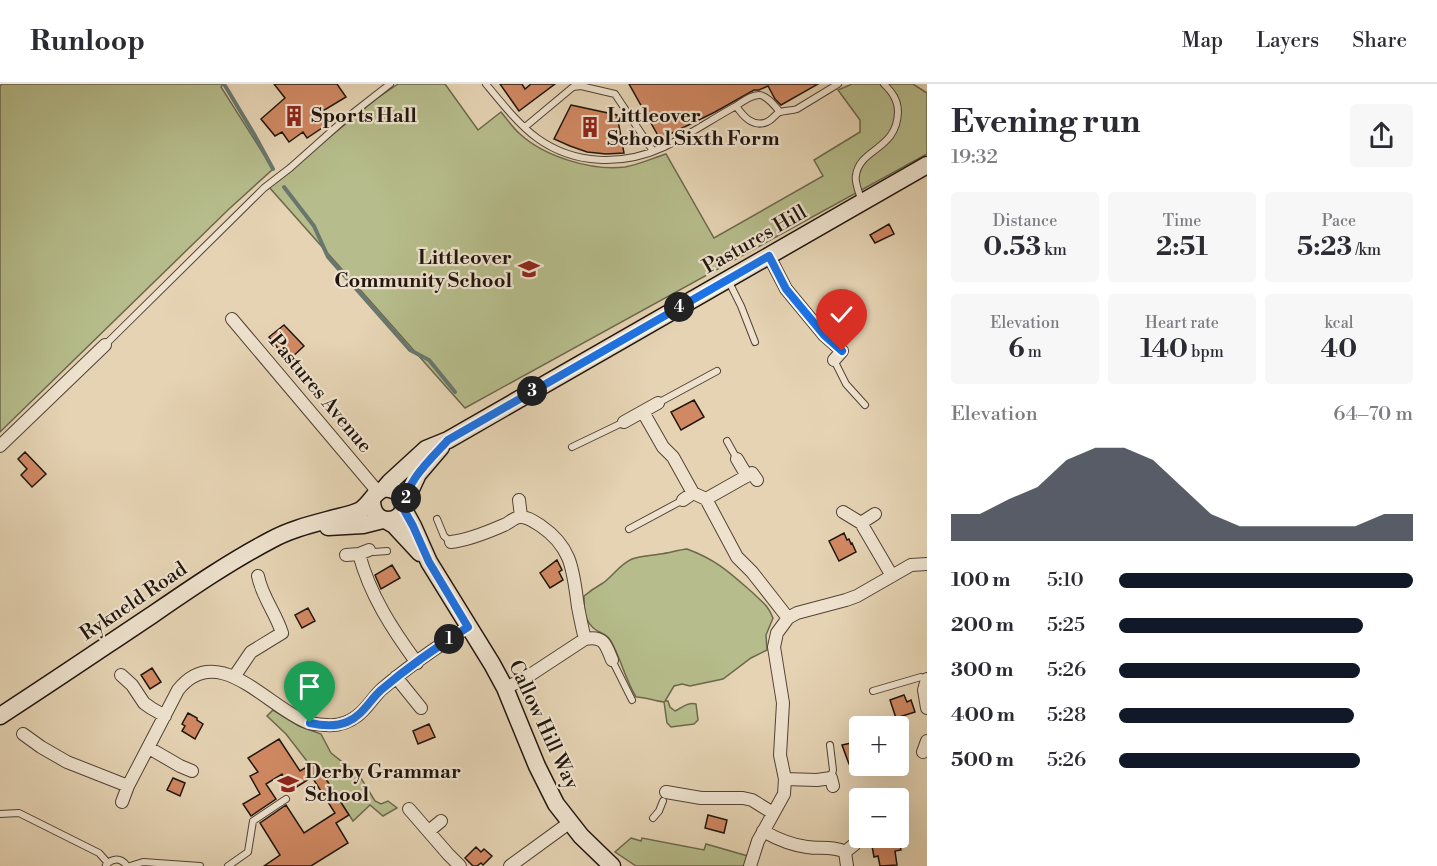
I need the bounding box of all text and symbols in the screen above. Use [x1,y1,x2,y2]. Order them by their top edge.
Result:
text: Runloop [30,24,145,59]
text: Map [1182,28,1223,54]
text: Layers [1256,28,1319,54]
text: Share [1352,28,1407,54]
text: Evening run [951,102,1140,143]
building icon: Sports Hall [282,104,306,128]
place label: Sports Hall [311,104,417,129]
place label: Littleover School Sixth Form [607,104,780,152]
button: share [1350,104,1413,167]
building icon: Littleover School Sixth Form [578,115,602,139]
text: 19:32 [951,145,998,170]
street label: Pastures Hill [698,200,812,280]
text: Distance [993,211,1057,231]
text: Time [1163,211,1201,231]
text: Pace [1322,211,1356,231]
text: 0.53 [983,231,1041,263]
text: 2:51 [1156,231,1208,263]
text: 5:23 [1297,231,1352,263]
text: km [1041,240,1067,260]
text: /km [1352,240,1381,260]
place label: Littleover Community School [334,246,512,294]
school or university icon: Littleover Community School [517,257,541,281]
pin [816,289,867,351]
pin: 4 [664,292,694,322]
text: 4 [674,297,684,317]
icon: check [825,298,858,331]
text: Elevation [990,313,1060,333]
text: Heart rate [1145,313,1219,333]
text: kcal [1324,313,1354,333]
street label: Pastures Avenue [263,329,377,459]
text: 6 [1008,333,1025,365]
text: 140 [1140,333,1188,365]
text: 40 [1321,333,1357,365]
text: m [1025,342,1042,362]
text: bpm [1188,342,1224,362]
pin: 3 [517,376,547,406]
text: 3 [527,381,537,401]
text: Elevation [951,402,1038,427]
text: 64–70 m [1333,402,1413,427]
pin: 2 [391,483,421,513]
text: 2 [401,488,411,508]
street label: Rykneld Road [76,557,193,647]
text: 100 m [951,568,1010,593]
text: 5:10 [1047,568,1084,593]
text: 200 m [951,613,1014,638]
text: 5:25 [1047,613,1085,638]
pin: 1 [434,624,464,654]
text: 1 [445,629,453,649]
street label: Callow Hill Way [502,656,584,794]
text: 300 m [951,658,1014,683]
text: 5:26 [1047,658,1086,683]
pin [284,661,335,723]
icon: arrive [293,670,326,703]
text: 400 m [951,703,1015,728]
text: 5:28 [1047,703,1086,728]
map controls [849,716,909,848]
button: + [849,716,909,776]
text: 500 m [951,748,1014,773]
text: 5:26 [1047,748,1086,773]
place label: Derby Grammar School [305,760,461,808]
school or university icon: Derby Grammar School [276,772,300,796]
button: − [849,788,909,848]

